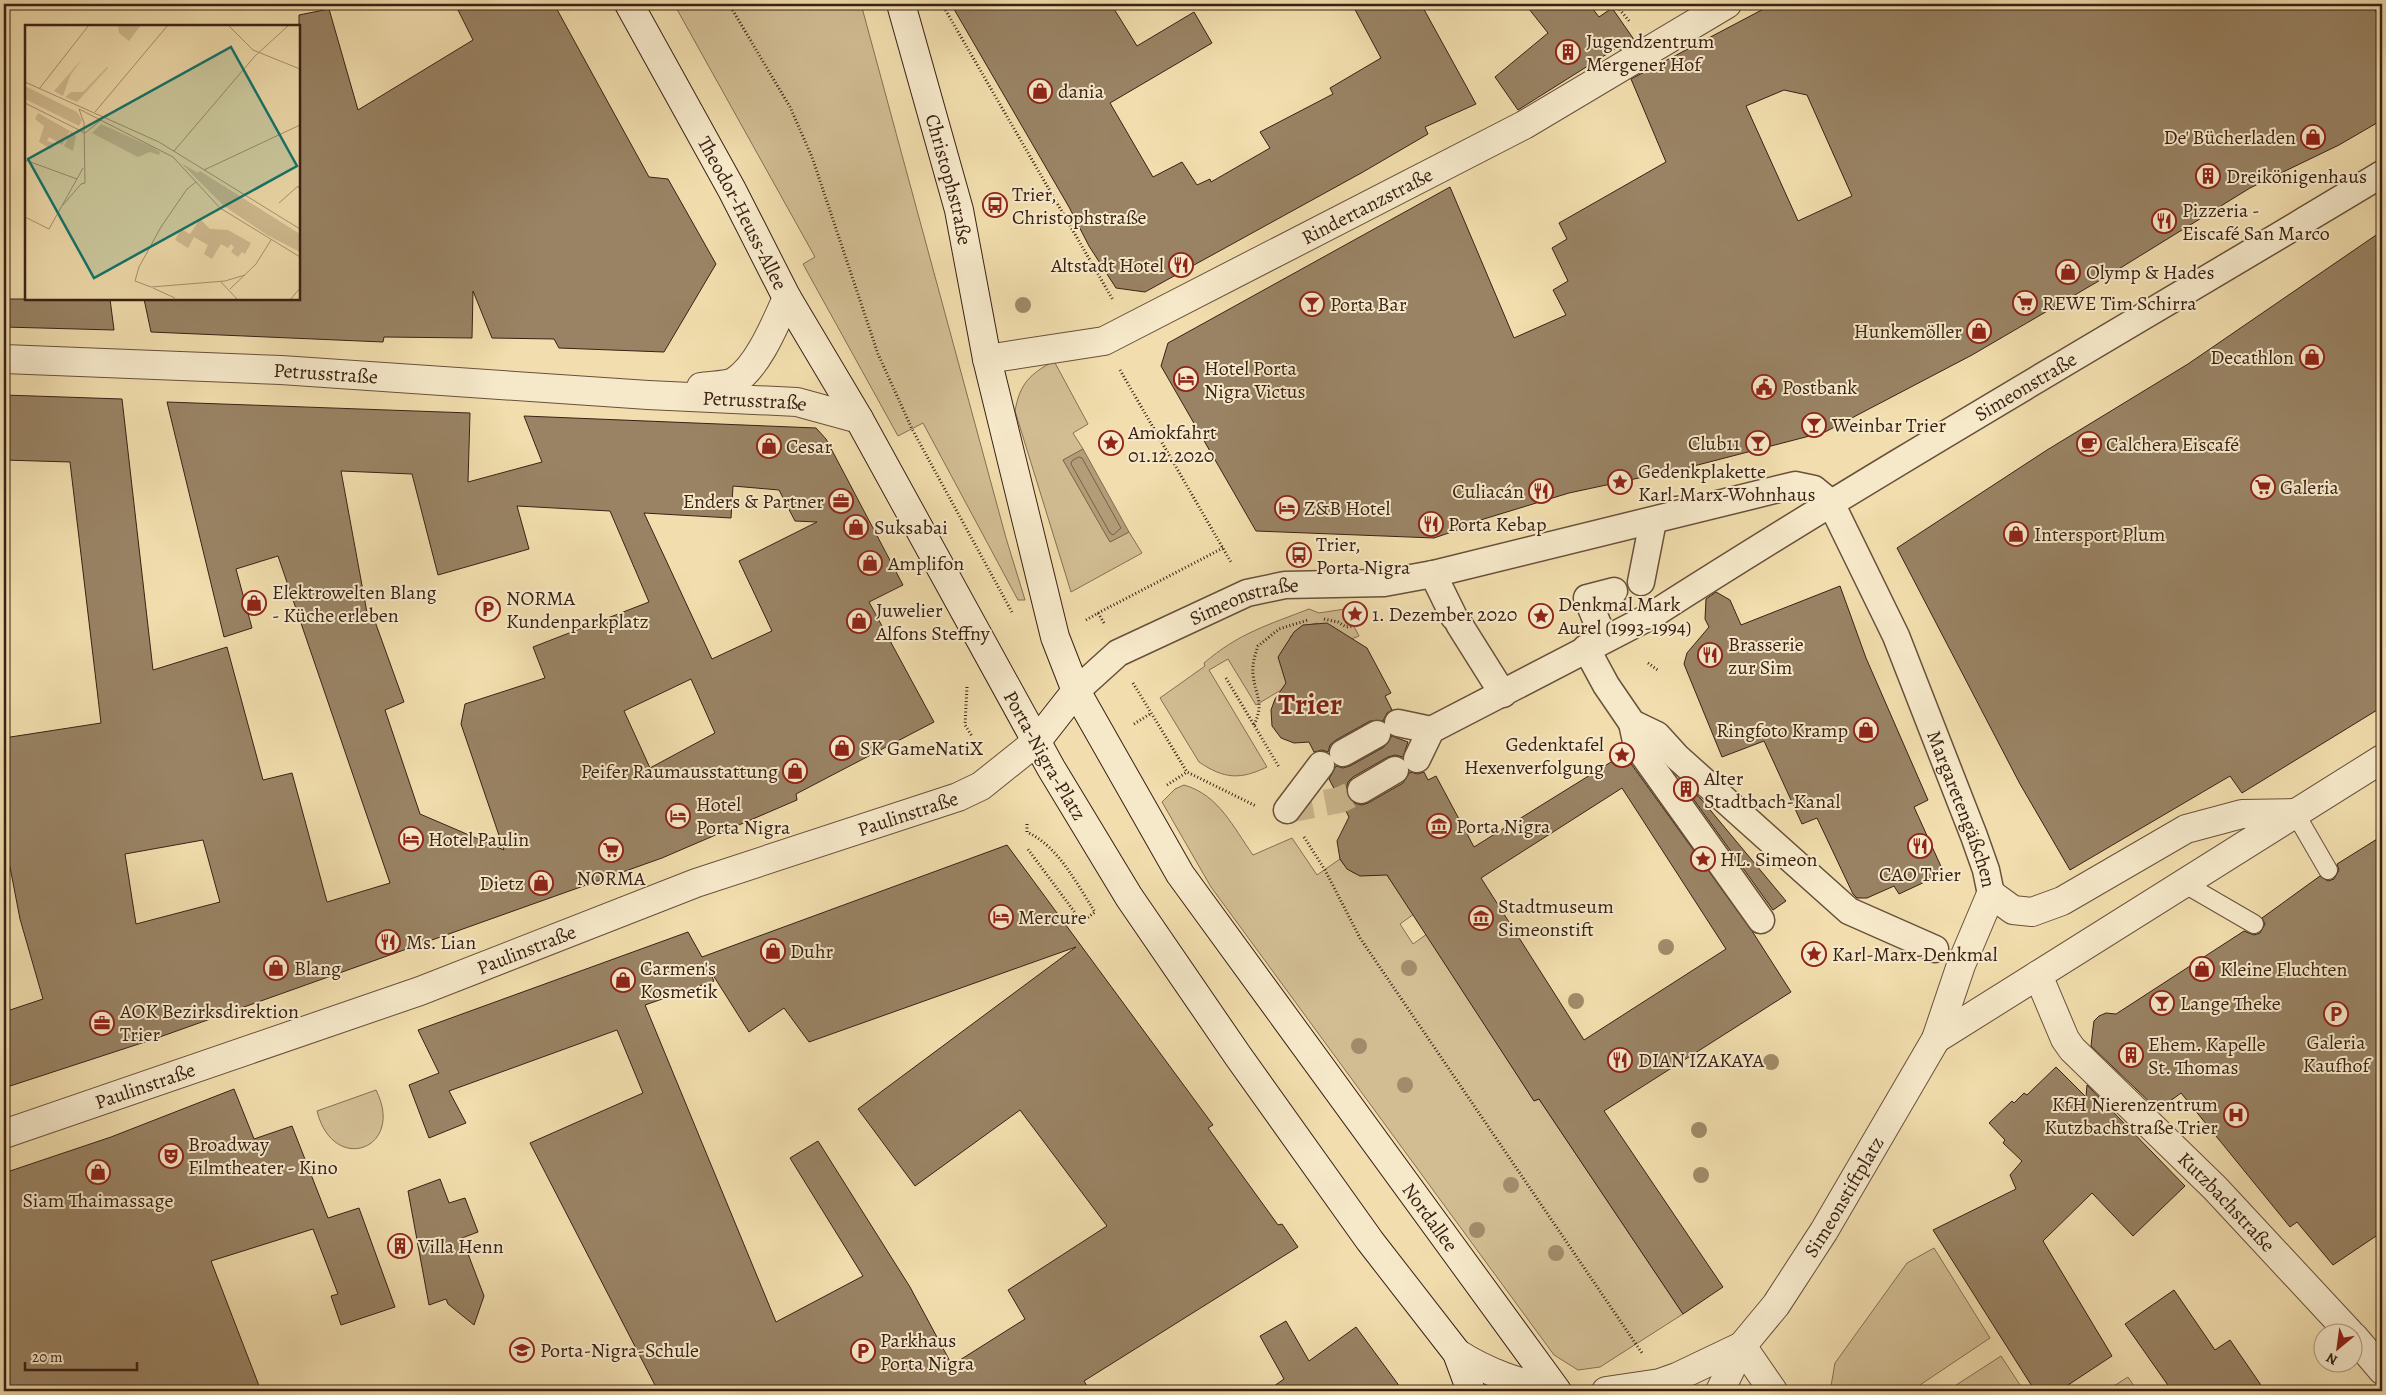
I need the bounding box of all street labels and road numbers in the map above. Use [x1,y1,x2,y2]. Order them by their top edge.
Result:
street label: Christophstraße [919,111,979,247]
street label: Theodor-Heuss-Allee [691,131,794,294]
street label: Rindertanzstraße [1297,161,1437,251]
street label: Simeonstraße [1969,345,2082,427]
street label: Petrusstraße [273,356,379,390]
street label: Petrusstraße [702,384,810,418]
street label: Simeonstraße [1185,571,1299,632]
street label: Porta-Nigra-Platz [997,686,1093,825]
street label: Margaretengäßchen [1921,726,2003,890]
street label: Paulinstraße [854,784,962,843]
street label: Paulinstraße [473,918,580,981]
street label: Paulinstraße [91,1056,199,1115]
street label: Simeonstiftplatz [1797,1131,1890,1263]
street label: Kutzbachstraße [2172,1146,2281,1258]
street label: Nordallee [1396,1177,1465,1257]

